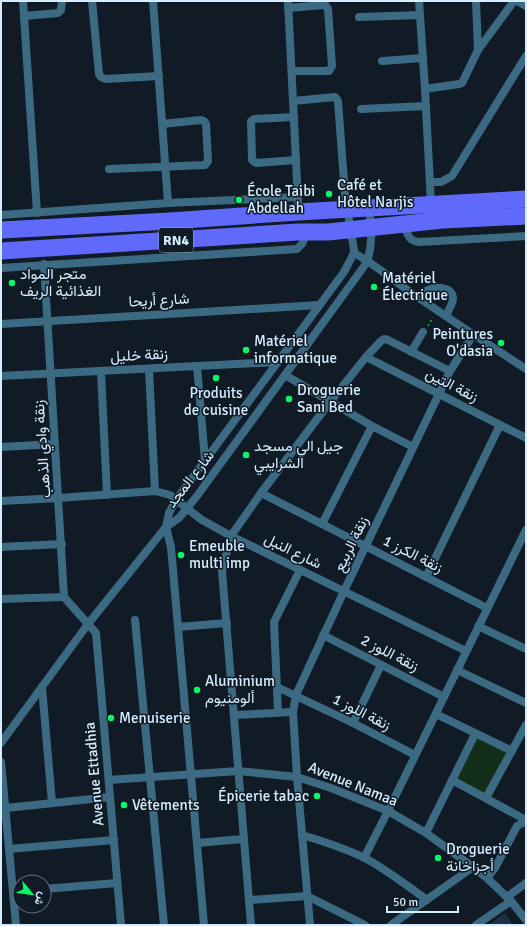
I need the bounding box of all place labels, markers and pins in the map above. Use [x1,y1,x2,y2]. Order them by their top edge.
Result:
place label: Café et Hôtel Narjis [337,176,414,211]
place label: École Taibi Abdellah [247,181,315,217]
marker: Café et Hôtel Narjis [324,189,334,199]
marker: École Taibi Abdellah [234,195,244,205]
place label: متجر المواد الغذائية الريف [20,265,101,300]
place label: Matériel Électrique [382,269,448,304]
marker: متجر المواد الغذائية الريف [7,278,17,288]
marker: Matériel Électrique [369,282,379,292]
place label: Peintures O'dasia [432,325,493,360]
place label: Matériel informatique [254,332,337,367]
marker: Peintures O'dasia [496,338,506,348]
marker: Matériel informatique [241,345,251,355]
marker: Produits de cuisine [211,373,221,383]
place label: Droguerie Sani Bed [297,381,361,416]
place label: Produits de cuisine [184,384,248,419]
marker: Droguerie Sani Bed [284,394,294,404]
place label: جيل الي مسجد الشرايبي [254,437,343,476]
marker: جيل الي مسجد الشرايبي [241,450,251,460]
place label: Emeuble multi imp [189,537,250,572]
marker: Emeuble multi imp [176,550,186,560]
place label: Aluminium ألومنيوم [205,672,275,708]
marker: Aluminium ألومنيوم [192,685,202,695]
place label: Menuiserie [119,709,190,727]
marker: Menuiserie [106,713,116,723]
place label: Épicerie tabac [218,786,309,805]
marker: Épicerie tabac [312,791,322,801]
place label: Vêtements [132,796,200,814]
marker: Vêtements [119,800,129,810]
place label: Droguerie أجزاخانة [446,840,510,875]
marker: Droguerie أجزاخانة [433,853,443,863]

